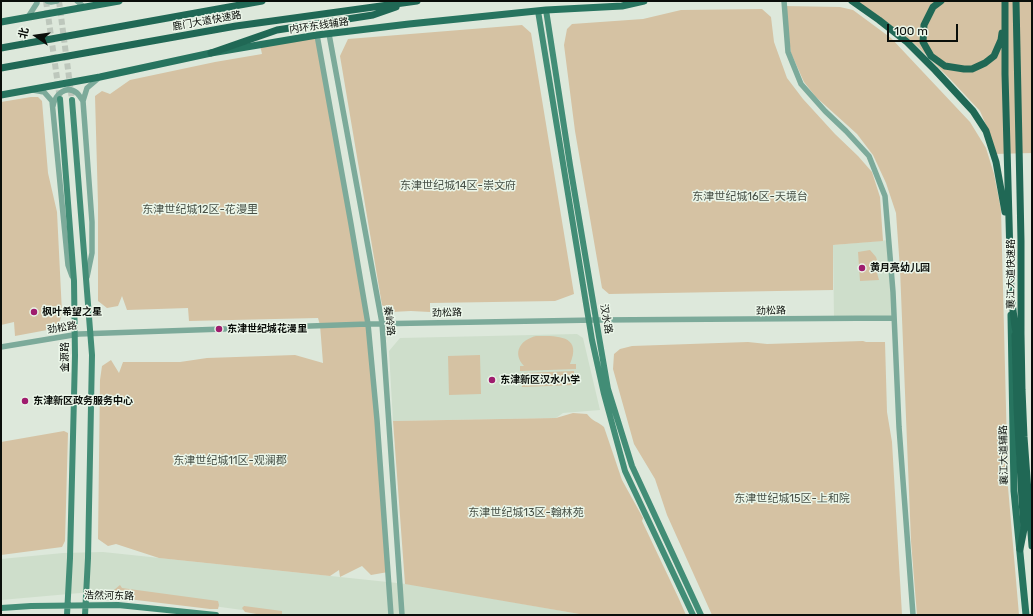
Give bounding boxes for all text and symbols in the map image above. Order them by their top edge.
street label: 鹿门大道快速路 [171,9,243,33]
north arrow [16,16,56,56]
street label: 内环东线辅路 [288,16,350,36]
scale bar [889,16,960,42]
text: 100 m [894,24,928,38]
text: 北 [16,26,31,40]
district label: 东津世纪城14区-崇文府 [400,179,516,193]
district label: 东津世纪城16区-天境台 [692,190,808,204]
district label: 东津世纪城12区-花漫里 [142,203,258,217]
street label: 襄江大道快速路 [1005,239,1017,309]
place label: 黄月亮幼儿园 [870,262,930,274]
marker: 黄月亮幼儿园 [857,263,867,273]
street label: 汉水路 [597,303,615,335]
street label: 秦岭路 [381,305,397,337]
street label: 劲松路 [756,305,786,317]
place label: 枫叶希望之星 [42,306,102,318]
marker: 枫叶希望之星 [29,307,39,317]
street label: 劲松路 [432,307,462,319]
street label: 劲松路 [46,320,78,336]
place label: 东津世纪城花漫里 [227,323,307,335]
marker: 东津世纪城花漫里 [214,324,224,334]
street label: 金源路 [59,342,71,372]
place label: 东津新区汉水小学 [500,374,580,386]
marker: 东津新区汉水小学 [487,375,497,385]
place label: 东津新区政务服务中心 [33,395,133,407]
marker: 东津新区政务服务中心 [20,396,30,406]
street label: 襄江大道辅路 [997,425,1011,485]
district label: 东津世纪城11区-观澜郡 [173,454,287,468]
district label: 东津世纪城15区-上和院 [734,492,850,506]
district label: 东津世纪城13区-翰林苑 [468,506,584,520]
street label: 浩然河东路 [84,590,134,602]

